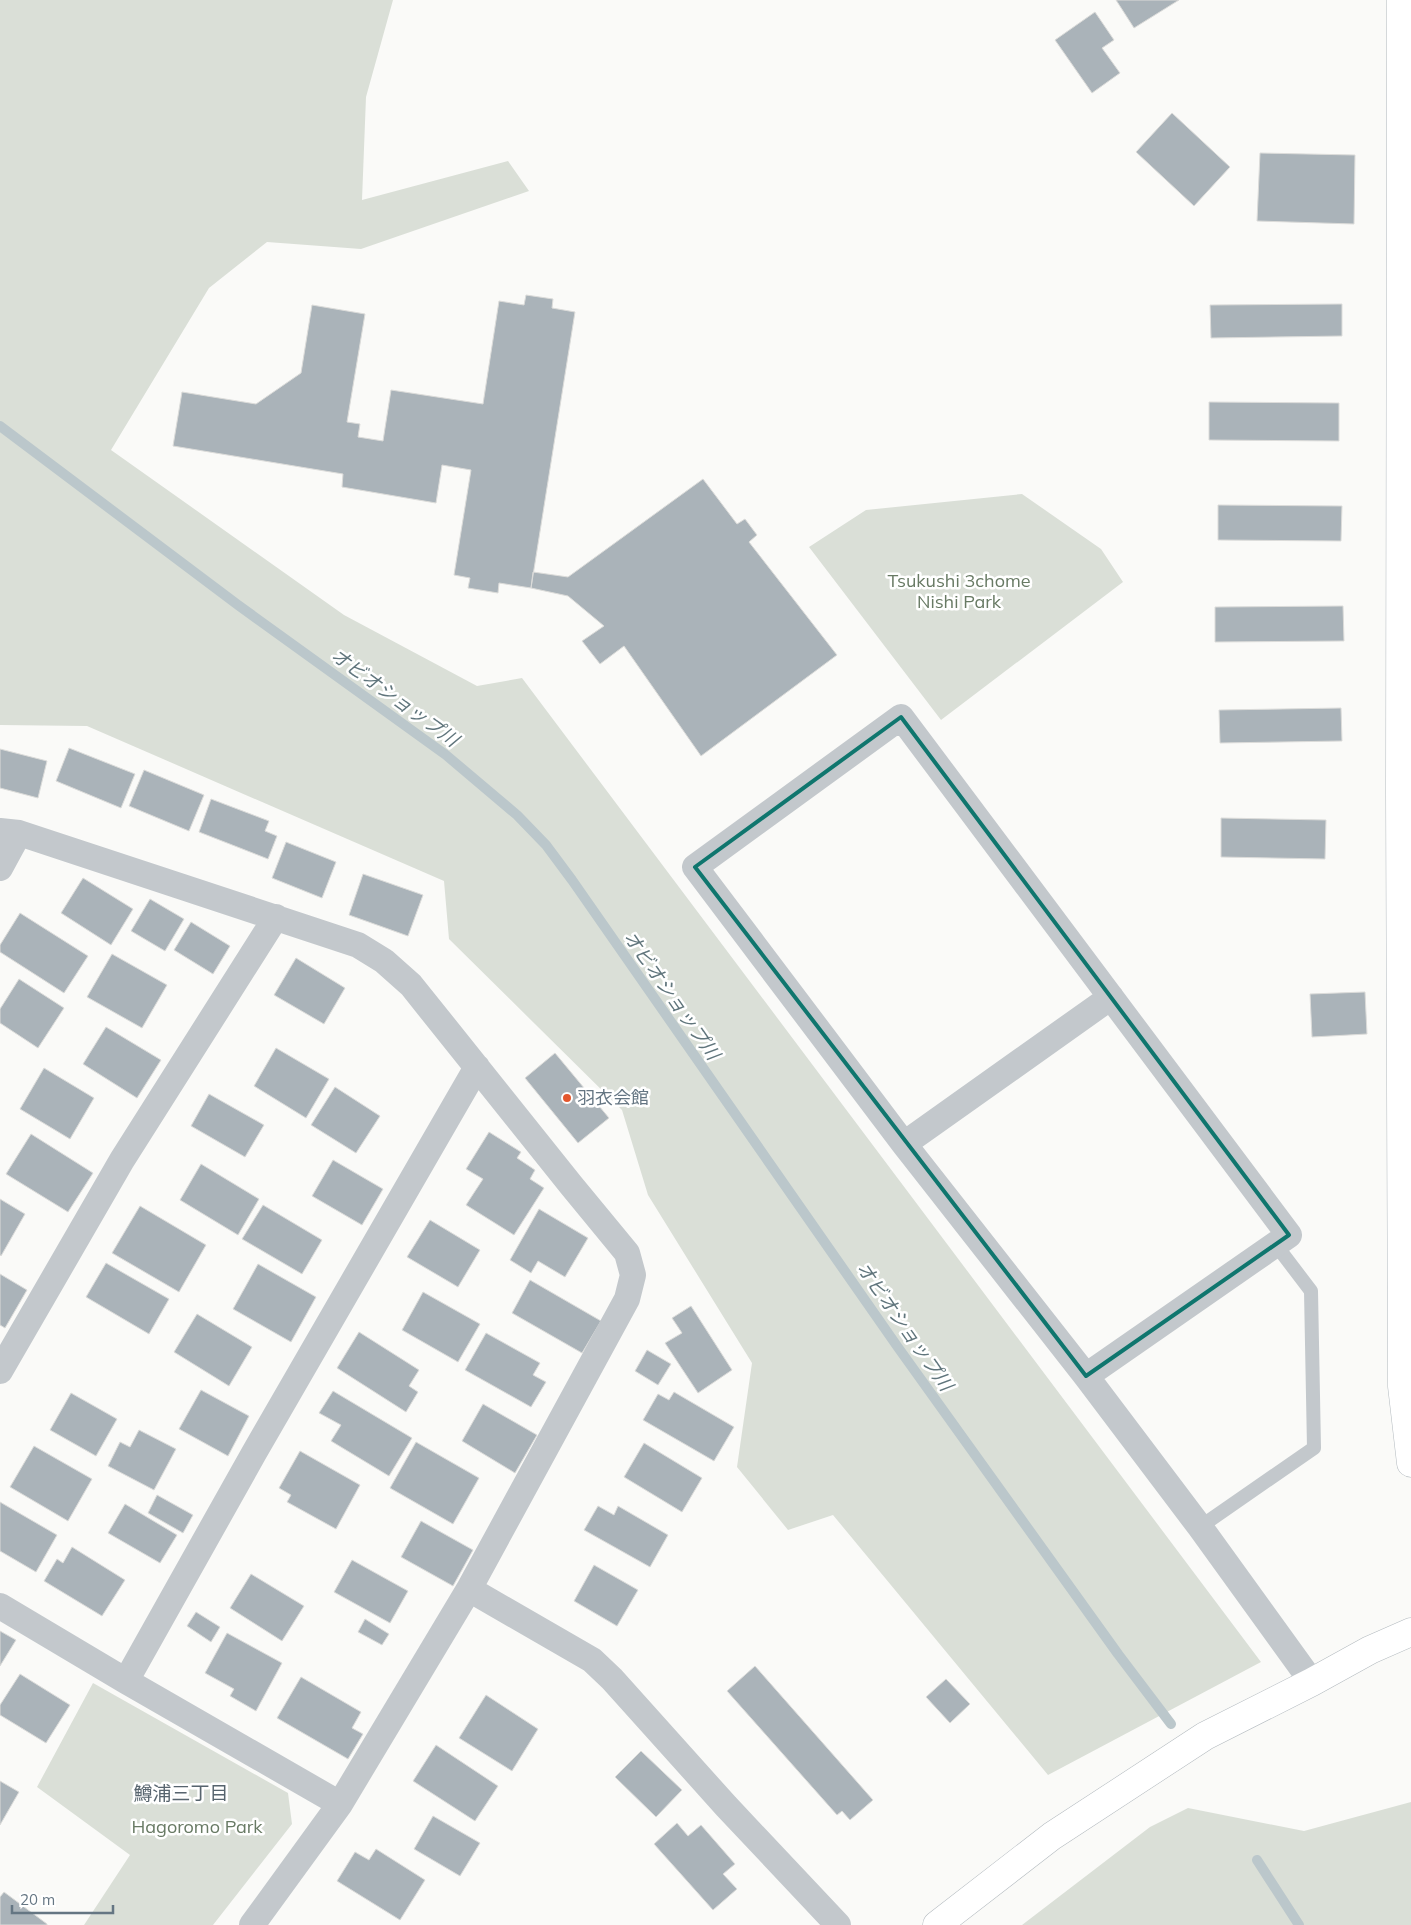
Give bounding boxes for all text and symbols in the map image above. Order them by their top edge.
park label: Tsukushi 3chome Nishi Park [887,569,1031,613]
water label: オビオショップ川 [326,643,465,753]
water label: オビオショップ川 [619,926,727,1066]
place label: 羽衣会館 [577,1086,649,1109]
marker: 羽衣会館 [561,1092,573,1104]
water label: オビオショップ川 [852,1257,960,1397]
district label: 鱒浦三丁目 [133,1781,229,1805]
park label: Hagoromo Park [131,1815,263,1838]
scale bar [12,1882,114,1914]
text: 20 m [20,1890,55,1909]

